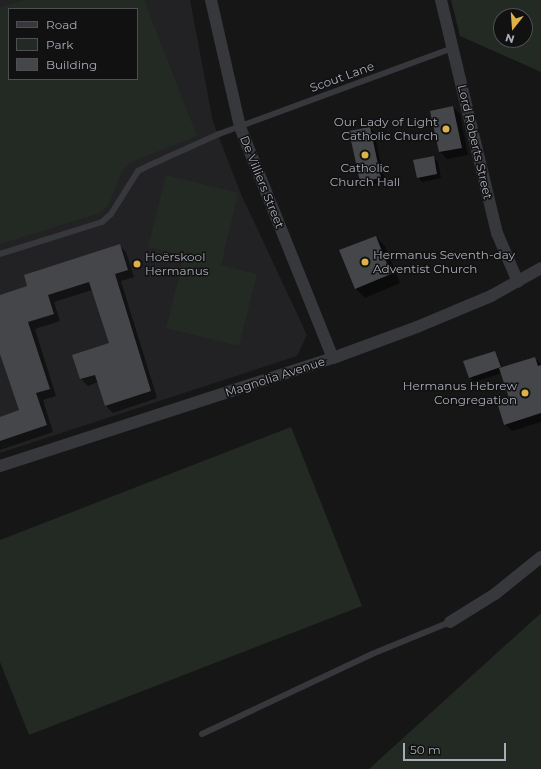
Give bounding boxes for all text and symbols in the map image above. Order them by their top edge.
legend [8,8,138,80]
north arrow [493,8,533,48]
text: Road [46,17,77,32]
text: N [503,31,516,47]
text: Park [46,37,73,52]
text: Building [46,57,97,72]
street label: Scout Lane [308,59,376,95]
street label: Lord Roberts Street [455,83,495,201]
place label: Our Lady of Light Catholic Church [334,115,438,143]
marker: Our Lady of Light Catholic Church [441,124,451,134]
street label: De Villiers Street [237,134,287,230]
marker: Catholic Church Hall [360,150,370,160]
place label: Catholic Church Hall [330,161,400,189]
place label: Hermanus Seventh-day Adventist Church [373,248,515,276]
place label: Hoërskool Hermanus [145,250,209,278]
marker: Hermanus Seventh-day Adventist Church [360,257,370,267]
marker: Hoërskool Hermanus [132,259,142,269]
street label: Magnolia Avenue [223,354,327,400]
place label: Hermanus Hebrew Congregation [403,379,517,407]
marker: Hermanus Hebrew Congregation [520,388,530,398]
scale bar [405,735,508,761]
text: 50 m [410,742,441,757]

